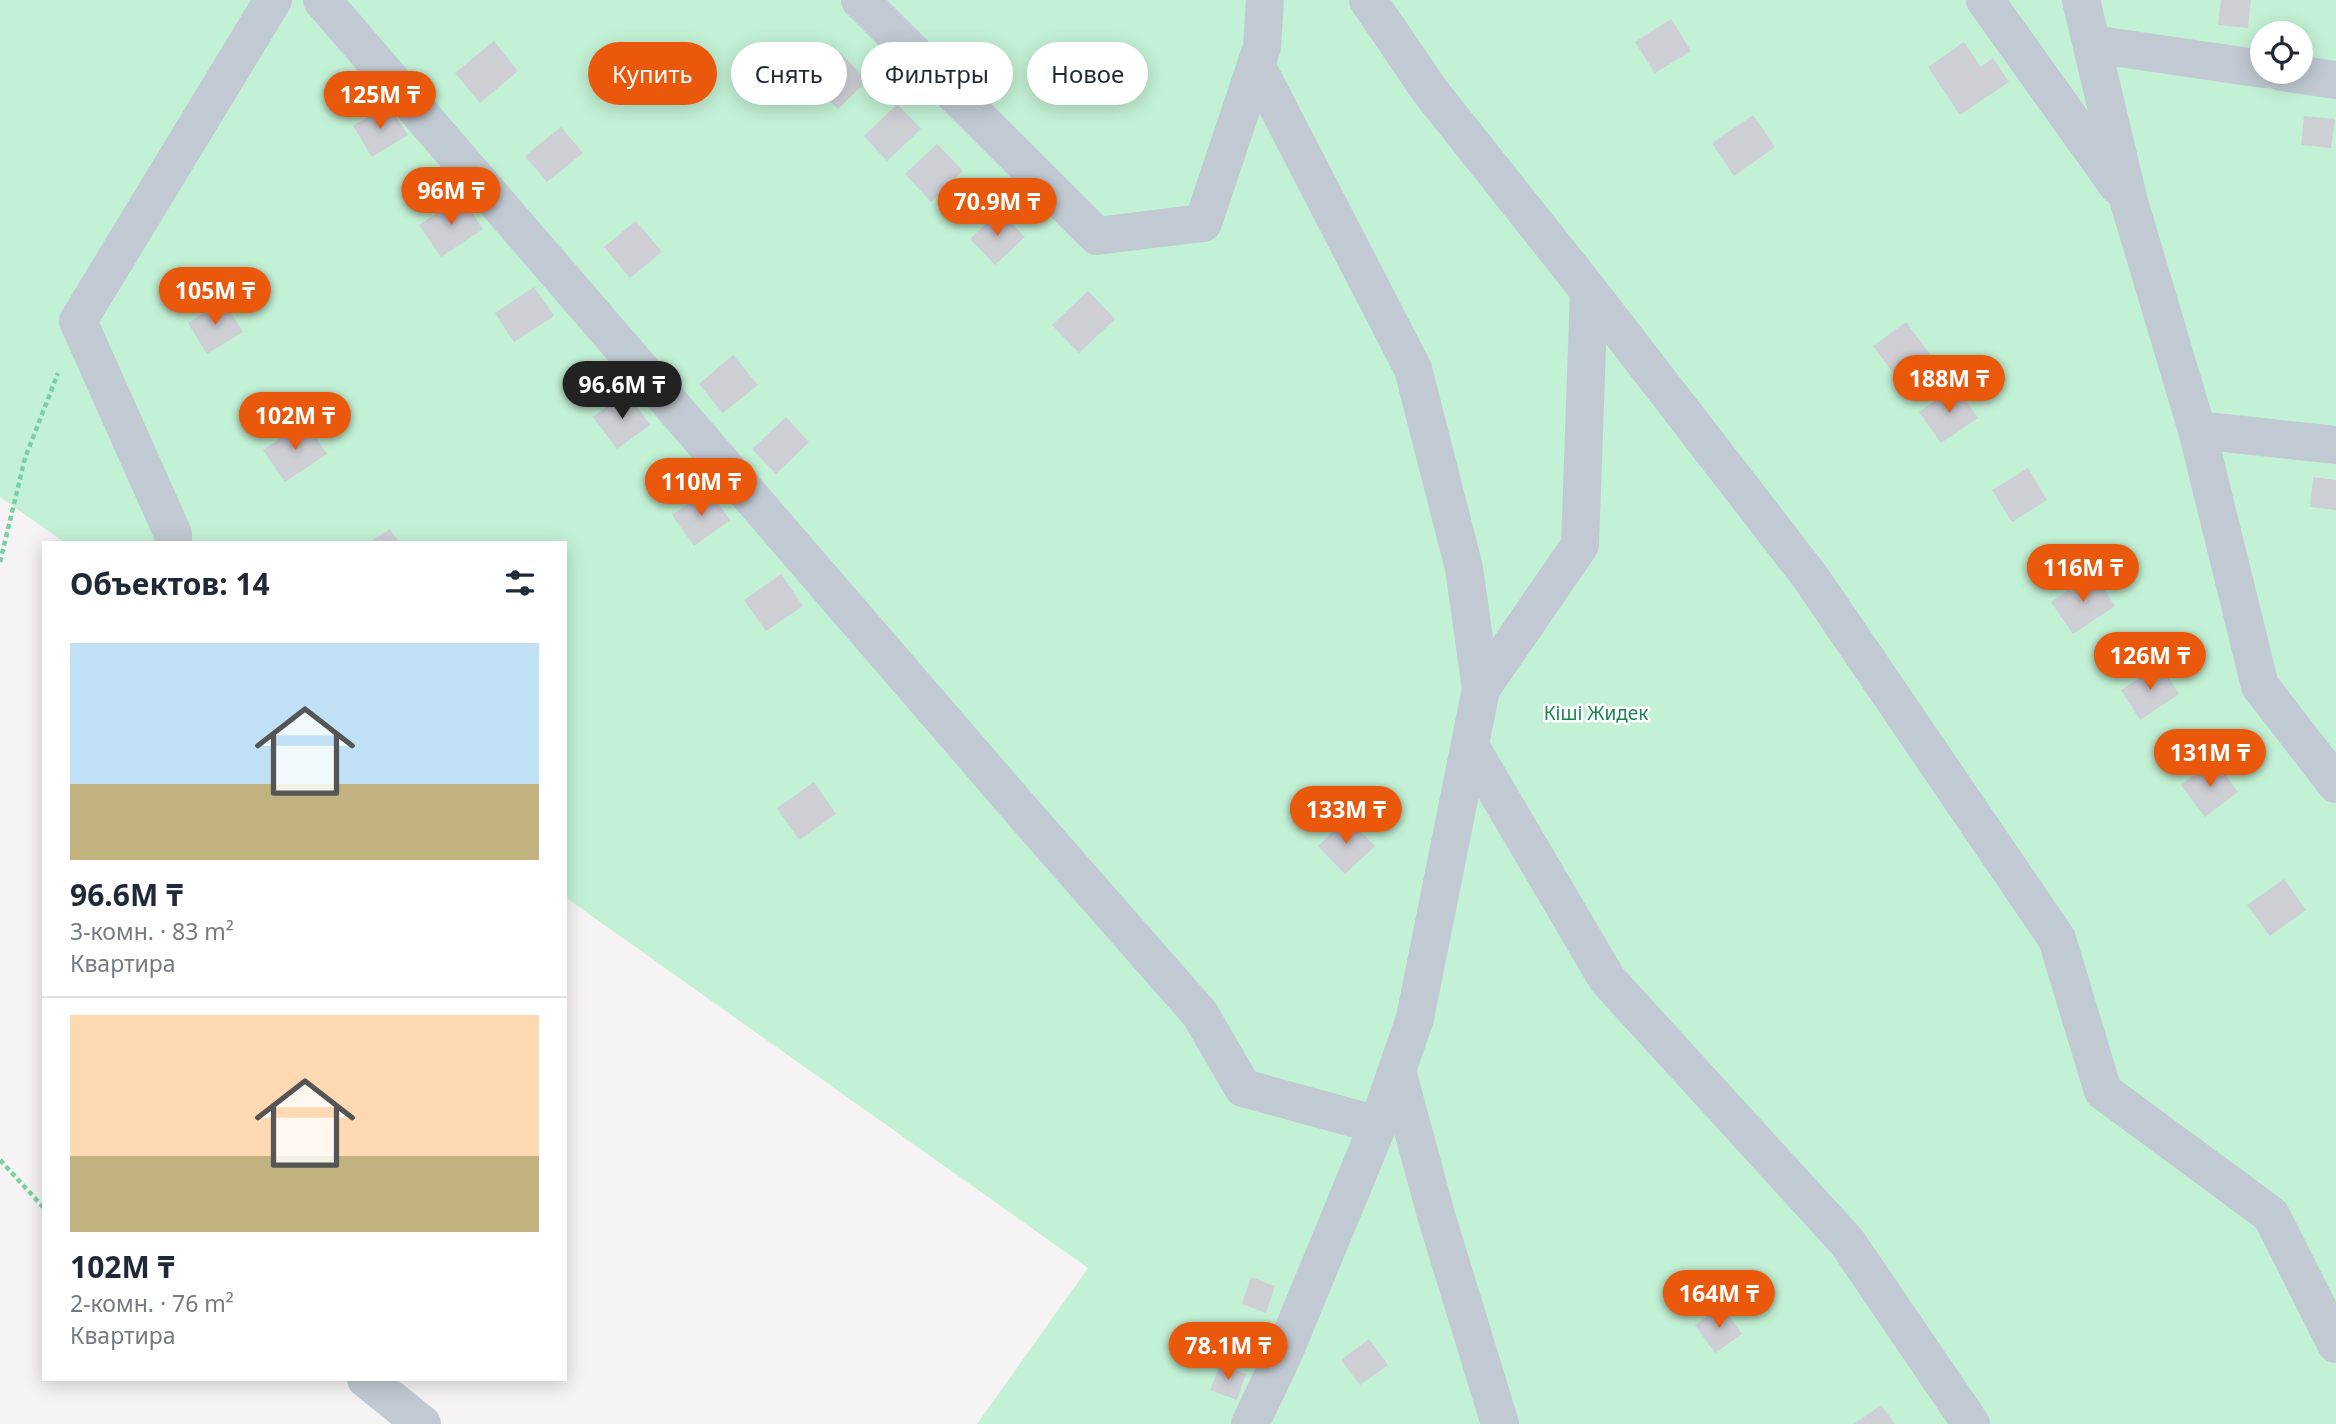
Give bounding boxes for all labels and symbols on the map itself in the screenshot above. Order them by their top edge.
pin: 125M ₸ [323,72,437,131]
pin: 96M ₸ [402,168,500,227]
pin: 70.9M ₸ [932,178,1062,238]
pin: 105M ₸ [158,268,272,327]
pin: 188M ₸ [1892,356,2006,415]
pin: 96.6M ₸ [557,362,687,421]
pin: 102M ₸ [238,392,352,452]
pin: 110M ₸ [644,458,758,518]
pin: 116M ₸ [2026,544,2140,604]
pin: 126M ₸ [2093,632,2207,692]
park label: Кіші Жидек [1544,700,1648,726]
pin: 131M ₸ [2153,730,2267,789]
pin: 133M ₸ [1289,786,1403,846]
pin: 164M ₸ [1662,1270,1776,1330]
pin: 78.1M ₸ [1163,1322,1293,1382]

